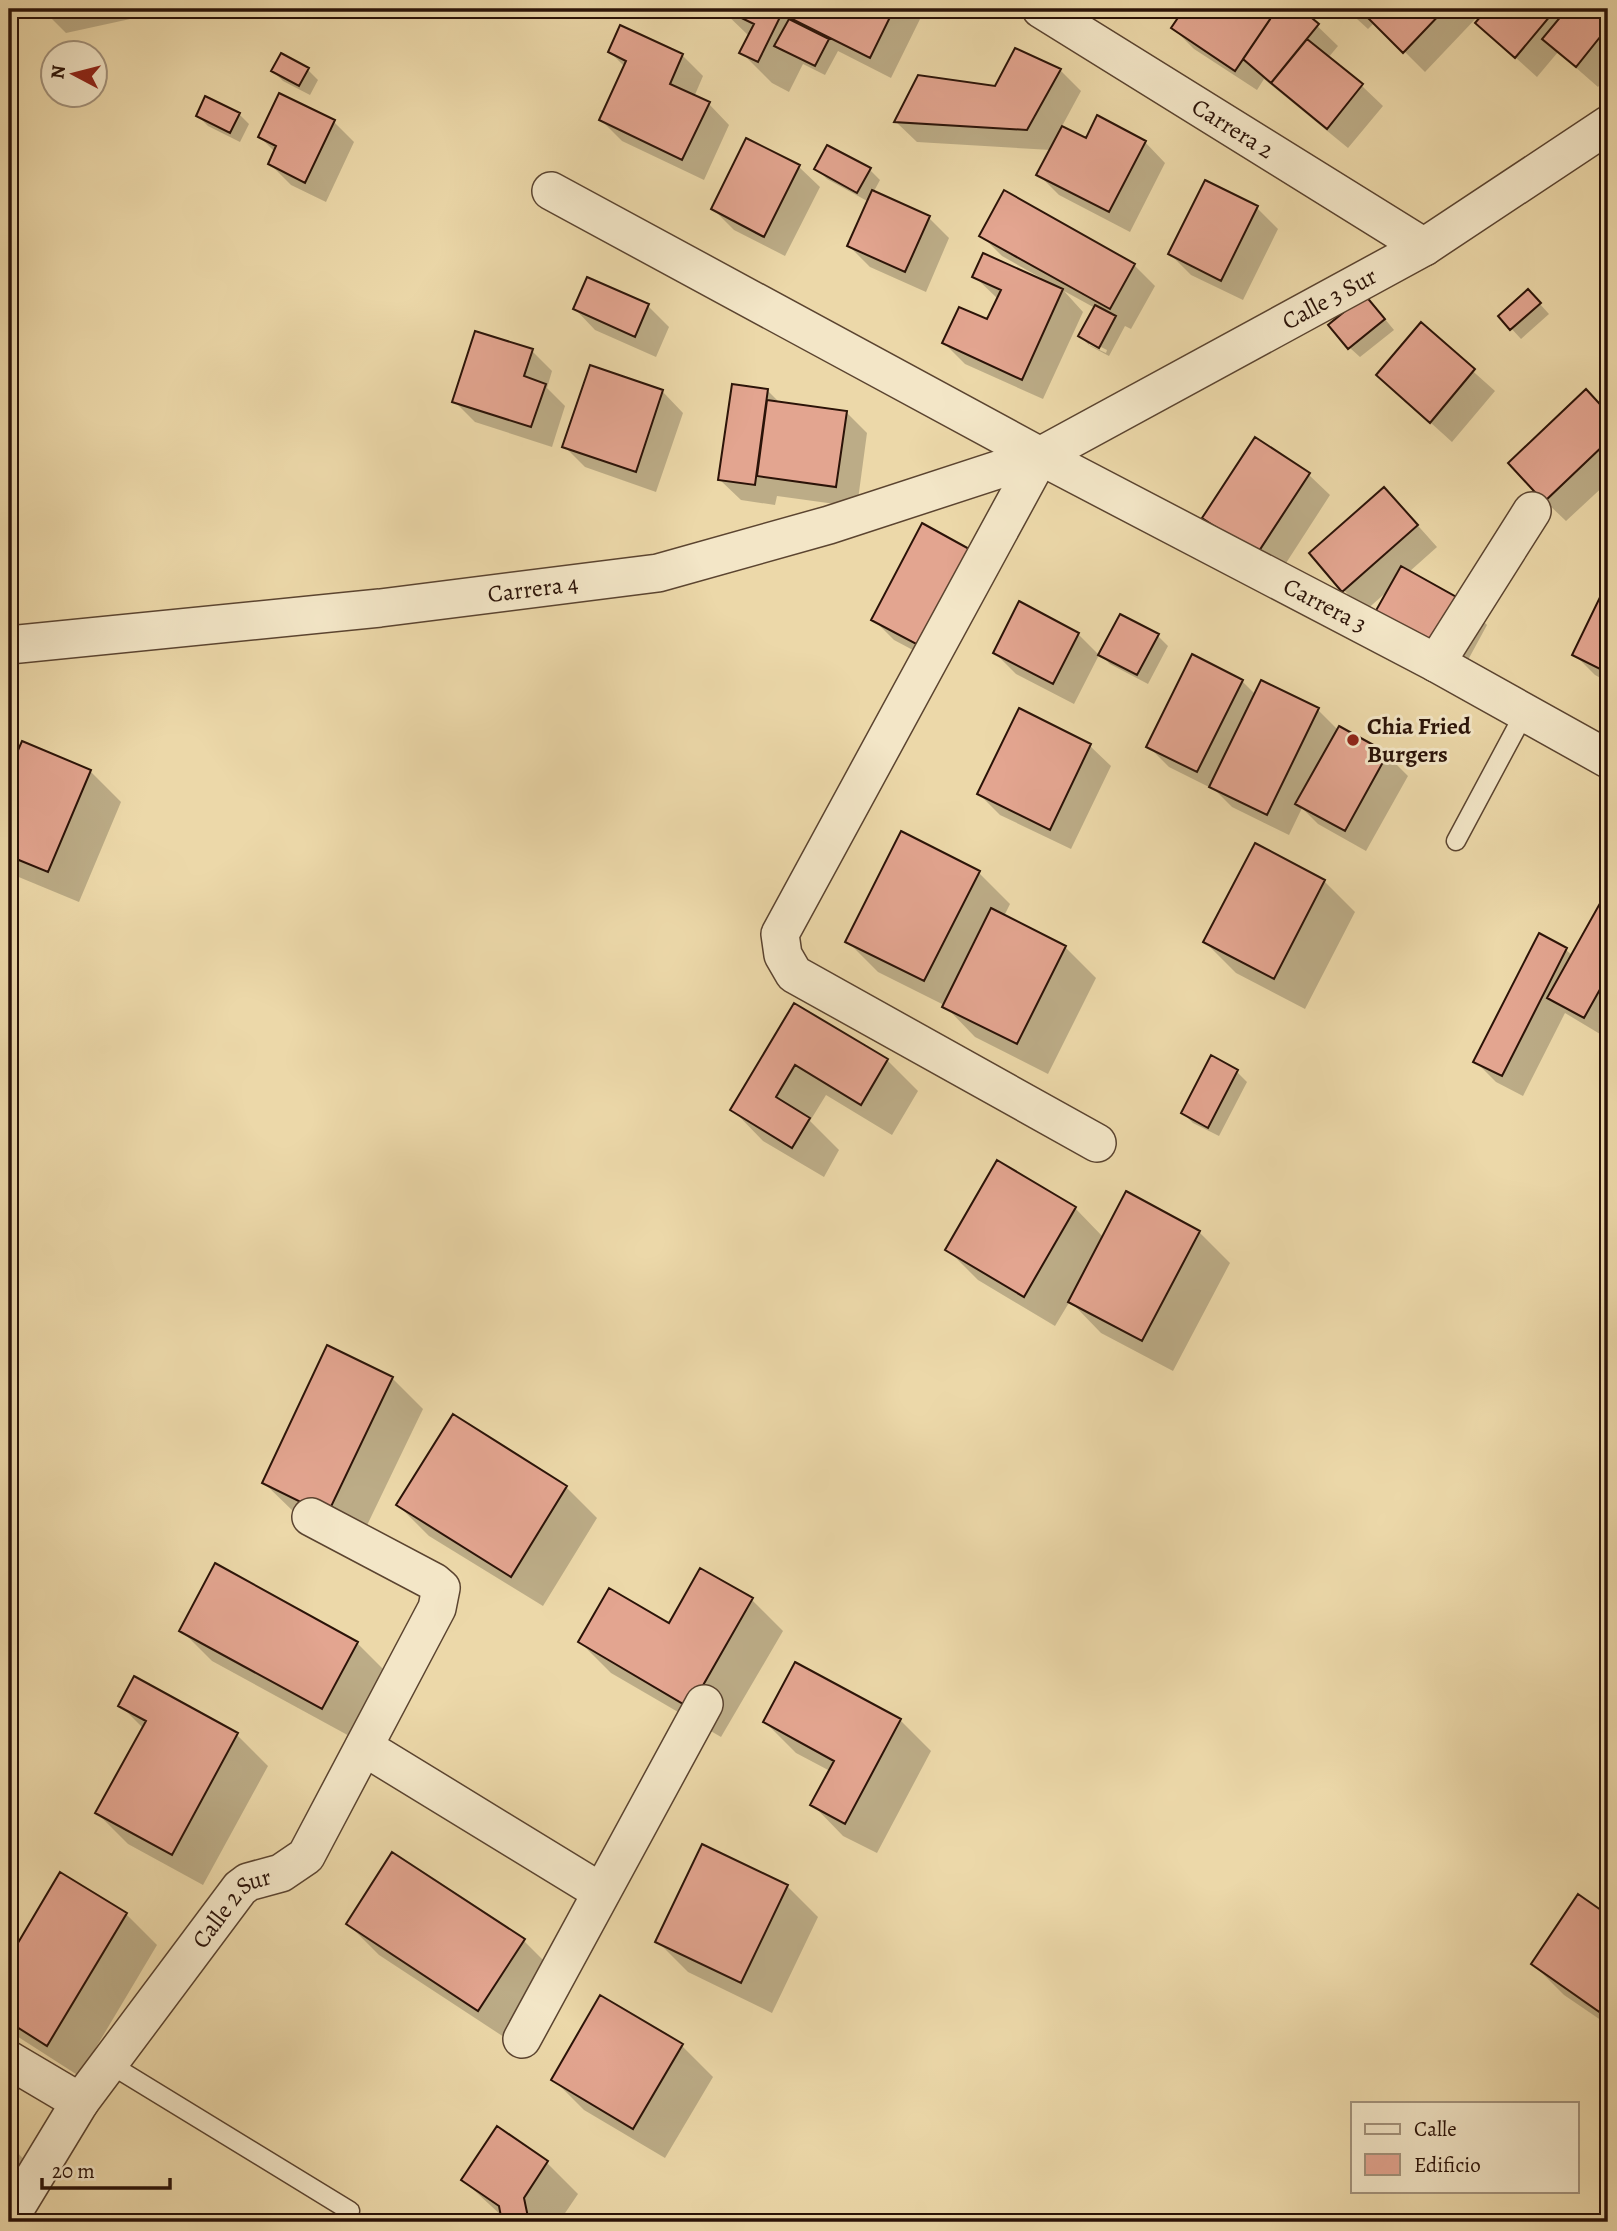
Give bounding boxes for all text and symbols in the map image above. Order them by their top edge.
north arrow [38,38,108,108]
text: N [44,63,72,81]
street label: Carrera 2 [1186,91,1280,166]
street label: Calle 3 Sur [1276,260,1382,337]
street label: Carrera 4 [486,567,580,610]
street label: Carrera 3 [1278,570,1373,640]
place label: Chia Fried Burgers [1367,710,1471,770]
marker: Chia Fried Burgers [1345,732,1361,748]
street label: Calle 2 Sur [184,1860,275,1955]
legend [1351,2102,1578,2192]
text: Calle [1414,2115,1457,2143]
scale bar [42,2147,170,2191]
text: Edificio [1414,2151,1481,2179]
text: 20 m [52,2157,95,2185]

